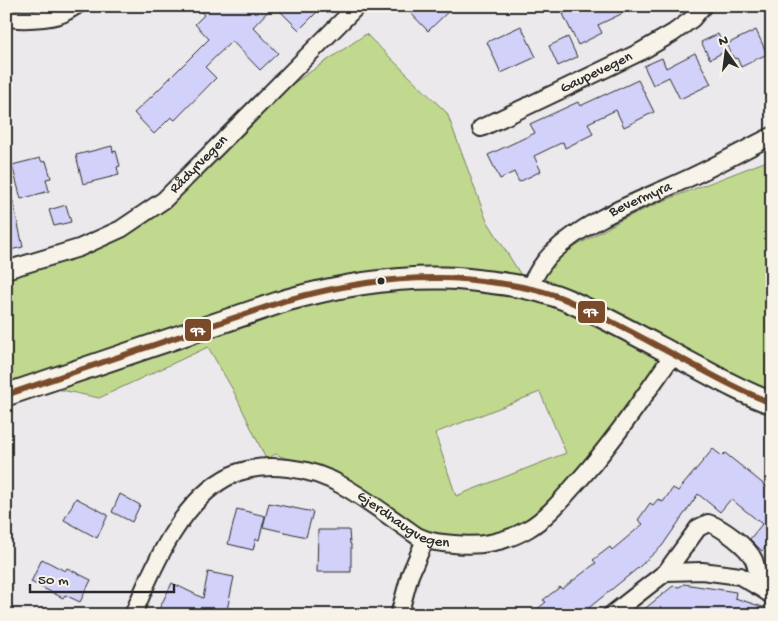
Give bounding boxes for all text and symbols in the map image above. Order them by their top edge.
north arrow [700,28,750,78]
text: N [717,32,730,51]
street label: Gaupevegen [558,48,636,98]
street label: Rådyrvegen [166,132,232,198]
street label: Bevermyra [605,178,675,222]
unlabelled marker [376,276,386,286]
line badge: 97 [577,300,606,324]
text: 97 [583,305,599,322]
line badge: 97 [184,318,212,342]
text: 97 [190,324,206,341]
street label: Gjerdhaugvegen [353,487,450,553]
scale bar [30,561,174,593]
text: 50 m [38,572,69,590]

